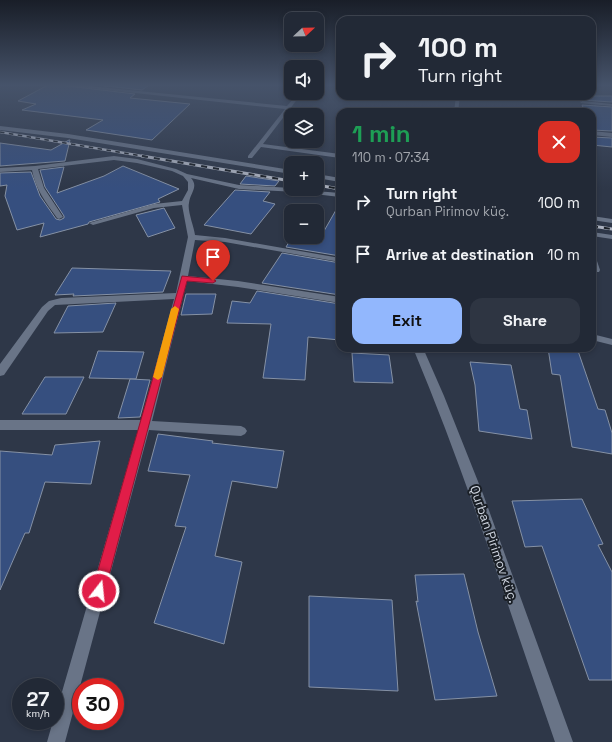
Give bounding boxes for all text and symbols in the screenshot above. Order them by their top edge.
north arrow [284,12,324,52]
map controls [284,12,324,244]
text: 100 m [418,29,498,65]
icon: right [352,32,404,84]
button: sound [284,60,324,100]
text: Turn right [418,64,502,87]
button: layers [284,108,324,148]
text: 1 min [352,118,411,149]
button: close [538,121,580,163]
text: 110 m · 07:34 [352,149,430,166]
button: + [284,156,324,196]
text: Turn right [386,184,457,203]
icon: right [352,191,374,213]
text: 100 m [538,193,580,212]
text: Qurban Pirimov küç. [386,203,509,220]
button: − [284,204,324,244]
pin [196,240,230,281]
icon: arrive [352,243,374,265]
text: Arrive at destination [386,245,534,264]
text: 10 m [547,245,580,264]
icon: arrive [202,246,224,268]
button: Exit [352,298,462,344]
button: Share [470,298,580,344]
street label: Qurban Pirimov küç. [466,483,522,605]
position arrow [78,570,120,612]
speed limit sign: 30 [72,678,124,730]
text: 27 [27,686,49,712]
text: km/h [26,707,50,720]

